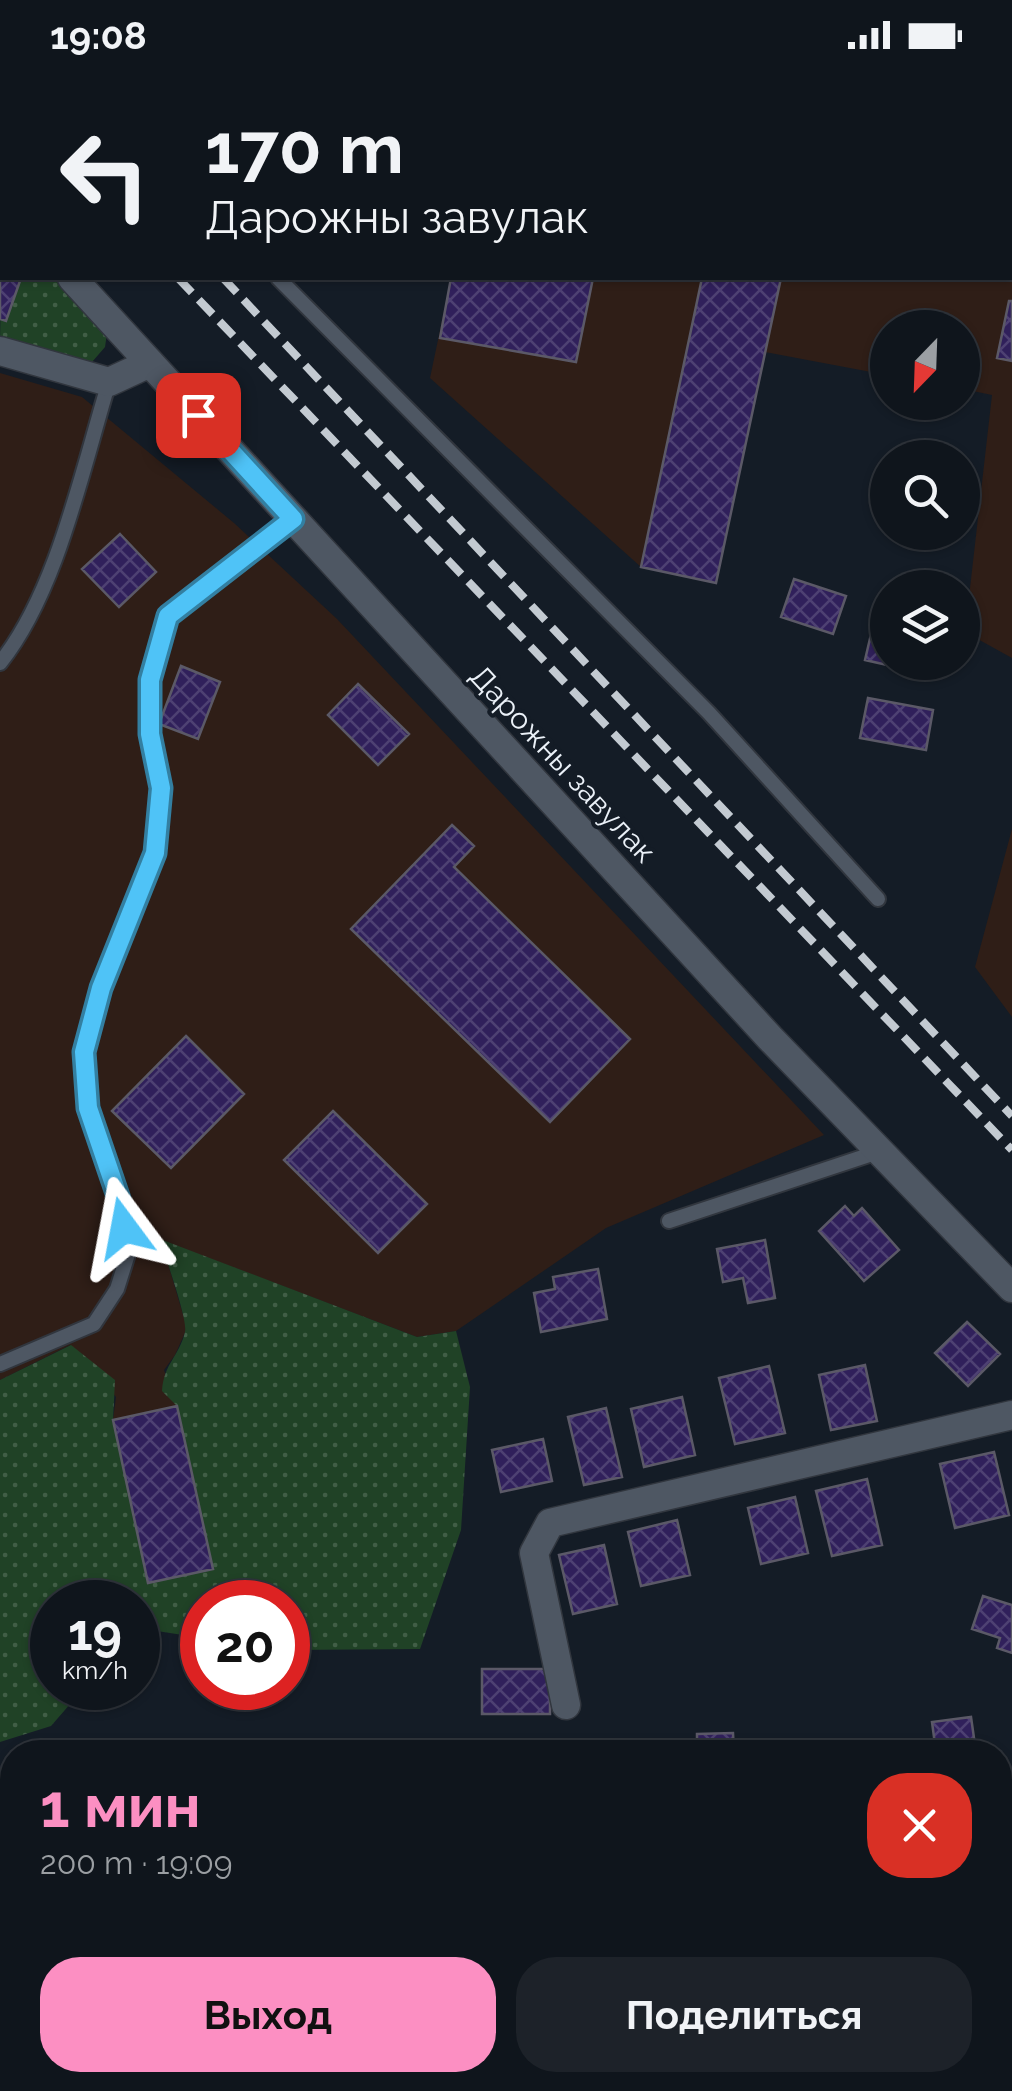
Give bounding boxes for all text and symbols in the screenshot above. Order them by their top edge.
text: 19:08 [50,13,147,58]
text: 170 m [205,107,404,189]
icon: left [40,110,170,240]
text: Дарожны завулак [205,191,589,244]
north arrow [870,310,980,420]
map controls [870,310,980,680]
pin [156,373,241,458]
icon: arrive [171,388,226,443]
button: search [870,440,980,550]
button: layers [870,570,980,680]
street label: Дарожны завулак [463,659,663,869]
position arrow [72,1176,176,1280]
speed limit sign: 20 [180,1580,310,1710]
text: 19 [68,1603,122,1662]
text: km/h [62,1655,128,1685]
text: 1 мин [40,1771,201,1841]
button: close [867,1773,972,1878]
text: 200 m · 19:09 [40,1844,233,1881]
button: Выход [40,1957,496,2072]
button: Поделиться [516,1957,972,2072]

